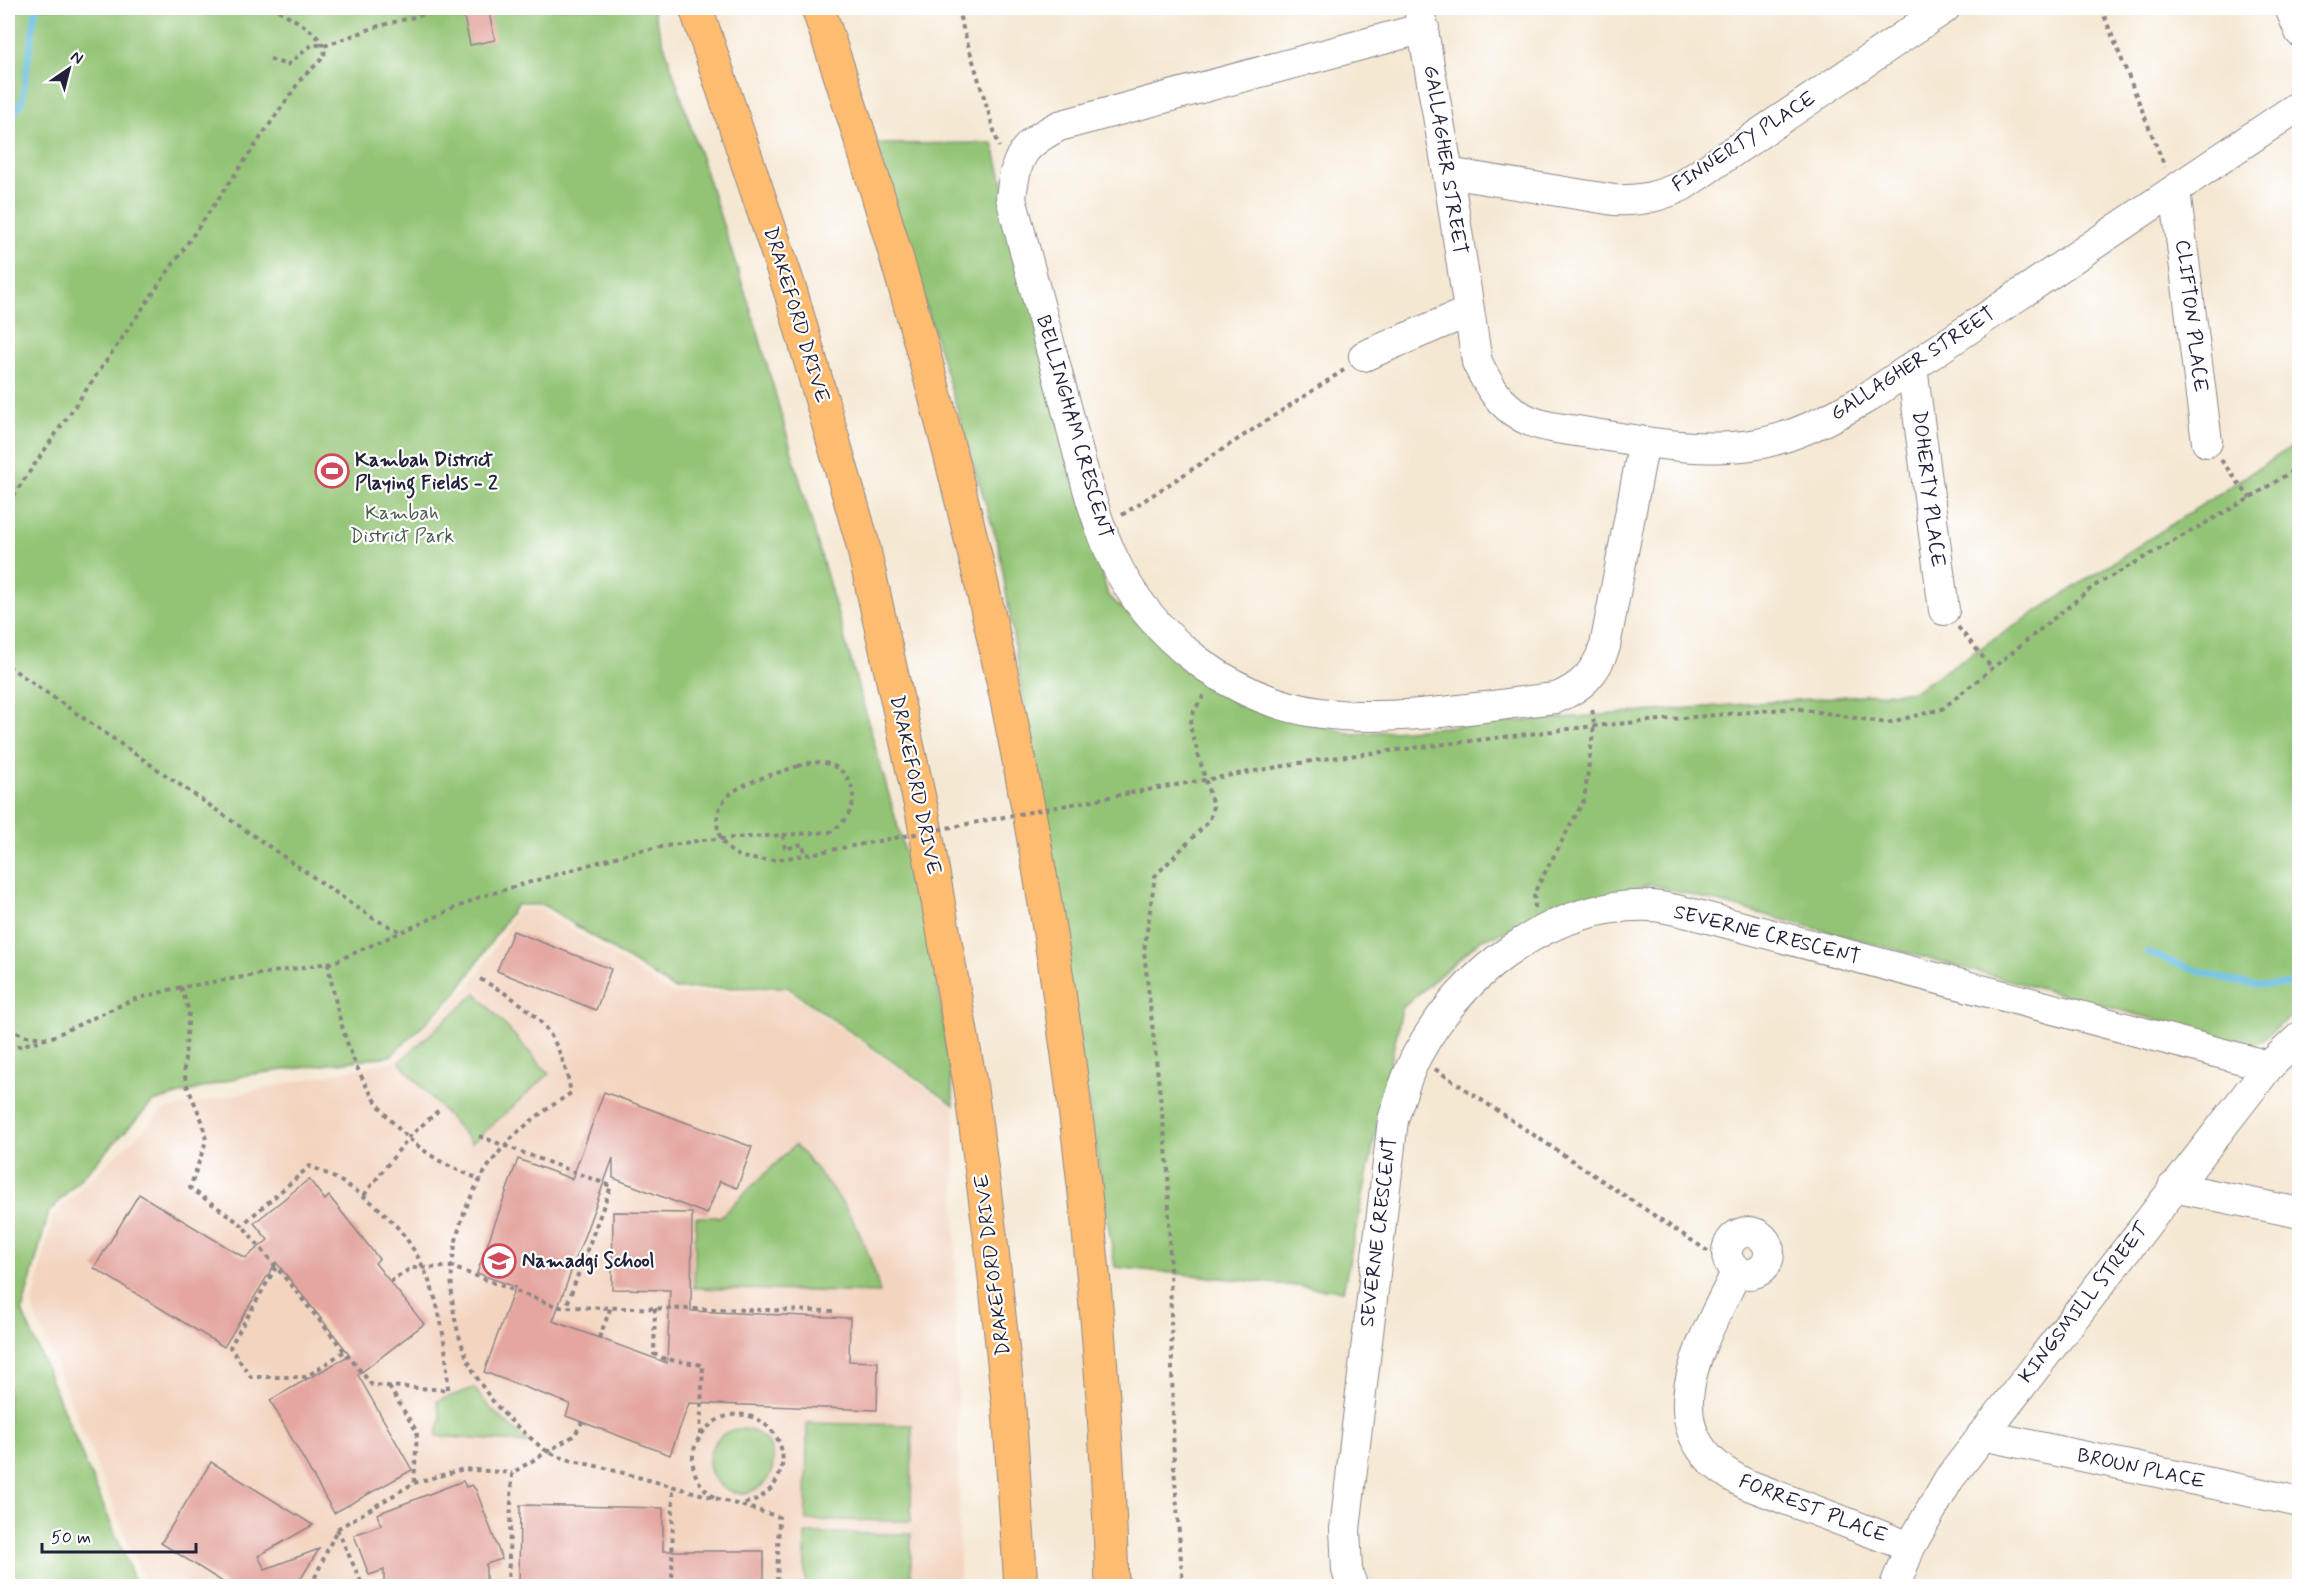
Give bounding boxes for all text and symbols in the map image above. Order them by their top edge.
north arrow [39,39,99,99]
text: N [66,46,87,70]
street label: GALLAGHER STREET [1417,63,1473,257]
street label: FINNERTY PLACE [1667,85,1821,199]
street label: DRAKEFORD DRIVE [756,224,836,406]
street label: CLIFTON PLACE [2168,238,2214,394]
street label: GALLAGHER STREET [1825,301,2001,427]
street label: BELLINGHAM CRESCENT [1029,312,1119,542]
street label: DOHERTY PLACE [1905,409,1951,569]
place label: Kambah District Playing Fields - 2 [355,447,498,499]
sports icon: Kambah District Playing Fields - 2 [314,453,350,489]
park label: Kambah District Park [350,500,454,550]
street label: DRAKEFORD DRIVE [883,693,947,877]
street label: SEVERNE CRESCENT [1671,899,1863,971]
street label: SEVERNE CRESCENT [1354,1135,1404,1329]
street label: DRAKEFORD DRIVE [968,1173,1018,1357]
street label: KINGSMILL STREET [2013,1216,2156,1389]
school or university icon: Namadgi School [481,1243,517,1279]
place label: Namadgi School [522,1248,655,1275]
street label: BROUN PLACE [2075,1442,2207,1496]
street label: FORREST PLACE [1735,1468,1891,1550]
scale bar [42,1516,196,1554]
text: 50 m [51,1526,91,1550]

